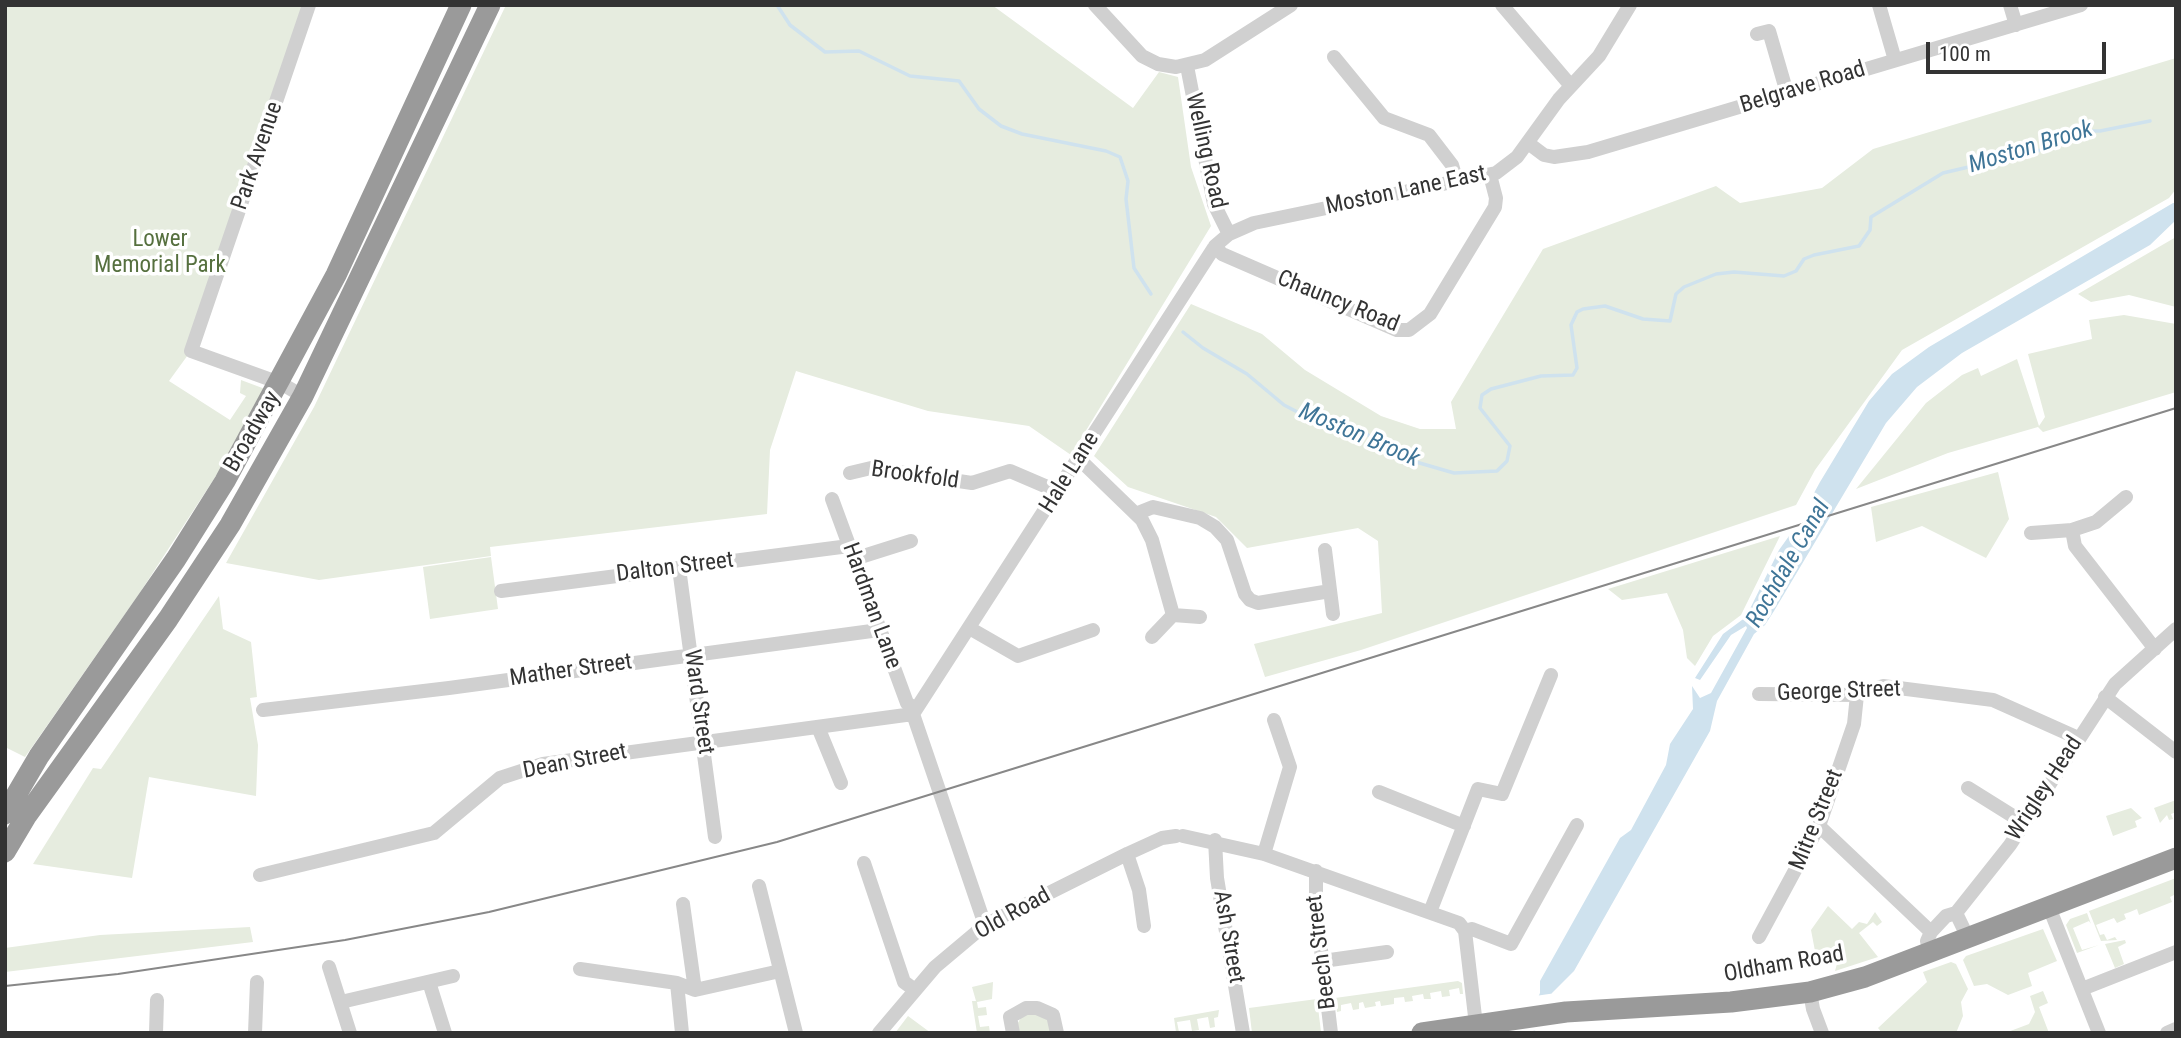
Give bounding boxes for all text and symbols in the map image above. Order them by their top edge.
scale bar [1929,28,2109,72]
text: 100 m [1939,42,1991,66]
street label: Belgrave Road [1737,56,1869,120]
street label: Welling Road [1178,91,1232,211]
street label: Park Avenue [227,98,289,214]
water label: Moston Brook [1965,115,2097,181]
street label: Moston Lane East [1323,161,1489,221]
park label: Lower Memorial Park [94,226,226,280]
street label: Chauncy Road [1273,265,1403,339]
street label: Broadway [219,387,287,477]
water label: Moston Brook [1294,398,1424,474]
street label: Hale Lane [1034,427,1106,519]
street label: Brookfold [869,456,961,496]
water label: Rochdale Canal [1741,495,1837,633]
street label: Hardman Lane [835,539,907,673]
street label: Dalton Street [615,547,735,589]
street label: Ward Street [677,648,719,756]
street label: Mather Street [508,649,634,693]
street label: George Street [1777,676,1901,708]
street label: Wrigley Head [2001,732,2089,846]
street label: Dean Street [521,738,629,786]
street label: Mitre Street [1784,766,1850,874]
street label: Old Road [970,882,1056,946]
street label: Ash Street [1206,888,1250,986]
street label: Beech Street [1301,893,1343,1011]
street label: Oldham Road [1722,941,1846,989]

